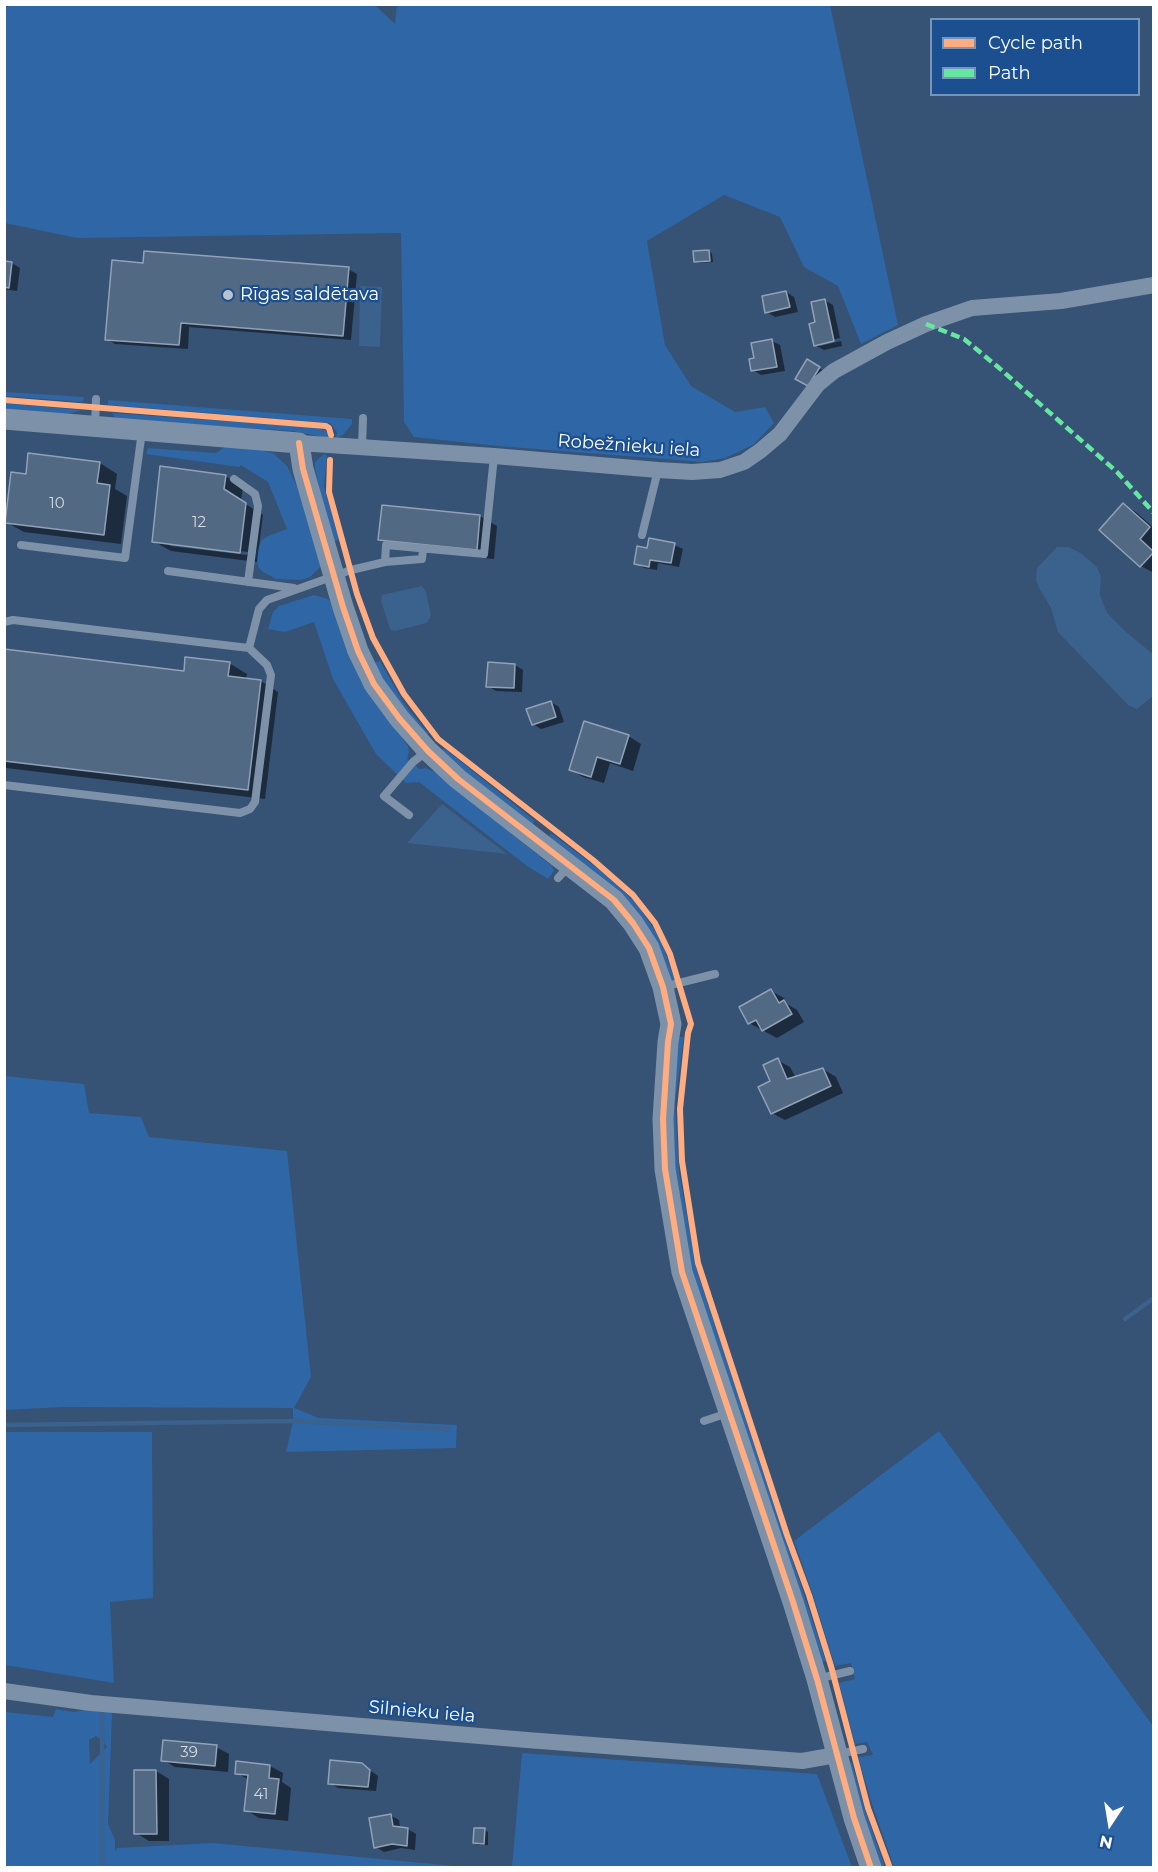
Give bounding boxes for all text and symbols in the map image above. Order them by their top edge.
legend [930,18,1140,96]
text: Cycle path [988,32,1083,54]
text: Path [988,62,1031,84]
place label: Rīgas saldētava [240,284,379,306]
marker: Rīgas saldētava [221,288,235,302]
street label: Robežnieku iela [557,430,701,462]
house number: 10 [49,495,65,513]
house number: 12 [192,514,206,532]
street label: Silnieku iela [368,1697,476,1727]
house number: 39 [180,1744,198,1762]
house number: 41 [254,1786,268,1804]
north arrow [1080,1794,1140,1854]
text: N [1098,1831,1114,1853]

